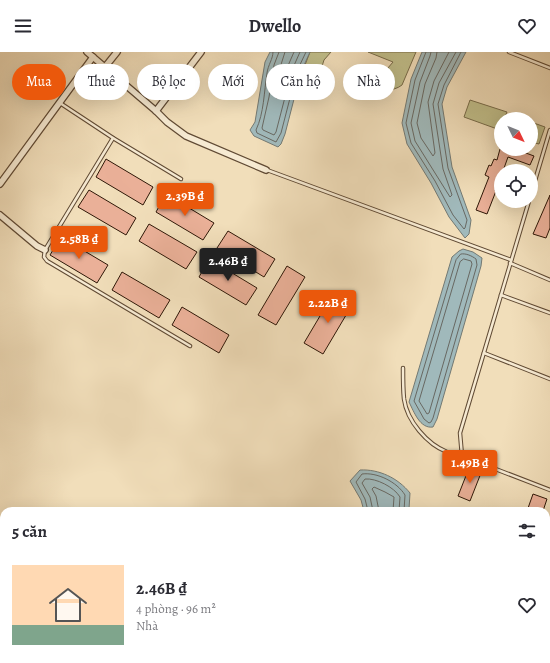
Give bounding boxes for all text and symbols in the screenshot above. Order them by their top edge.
text: Dwello [249,14,301,38]
icon: menu [12,15,34,37]
icon: heart [516,15,538,37]
chip: Mua [12,64,66,100]
chip: Thuê [74,64,129,100]
chip: Bộ lọc [137,64,200,100]
chip: Mới [208,64,258,100]
chip: Căn hộ [266,64,335,100]
chip: Nhà [343,64,395,100]
north arrow [494,112,538,156]
map controls [494,112,538,208]
button: locate [494,164,538,208]
pin: 2.39B ₫ [148,183,222,217]
text: 2.39B ₫ [166,187,204,204]
pin: 2.58B ₫ [42,226,116,260]
text: 2.58B ₫ [60,230,98,247]
pin: 2.46B ₫ [191,248,265,282]
text: 2.46B ₫ [208,252,248,269]
pin: 2.22B ₫ [291,290,365,324]
text: 2.22B ₫ [308,294,348,311]
pin: 1.49B ₫ [433,450,507,484]
text: 1.49B ₫ [451,454,489,471]
text: 5 căn [12,520,47,543]
icon: filters [516,520,538,542]
text: 2.46B ₫ [136,577,187,600]
icon: home [44,581,92,629]
icon: heart [516,594,538,616]
text: 4 phòng · 96 m² [136,600,216,617]
text: Nhà [136,617,158,634]

